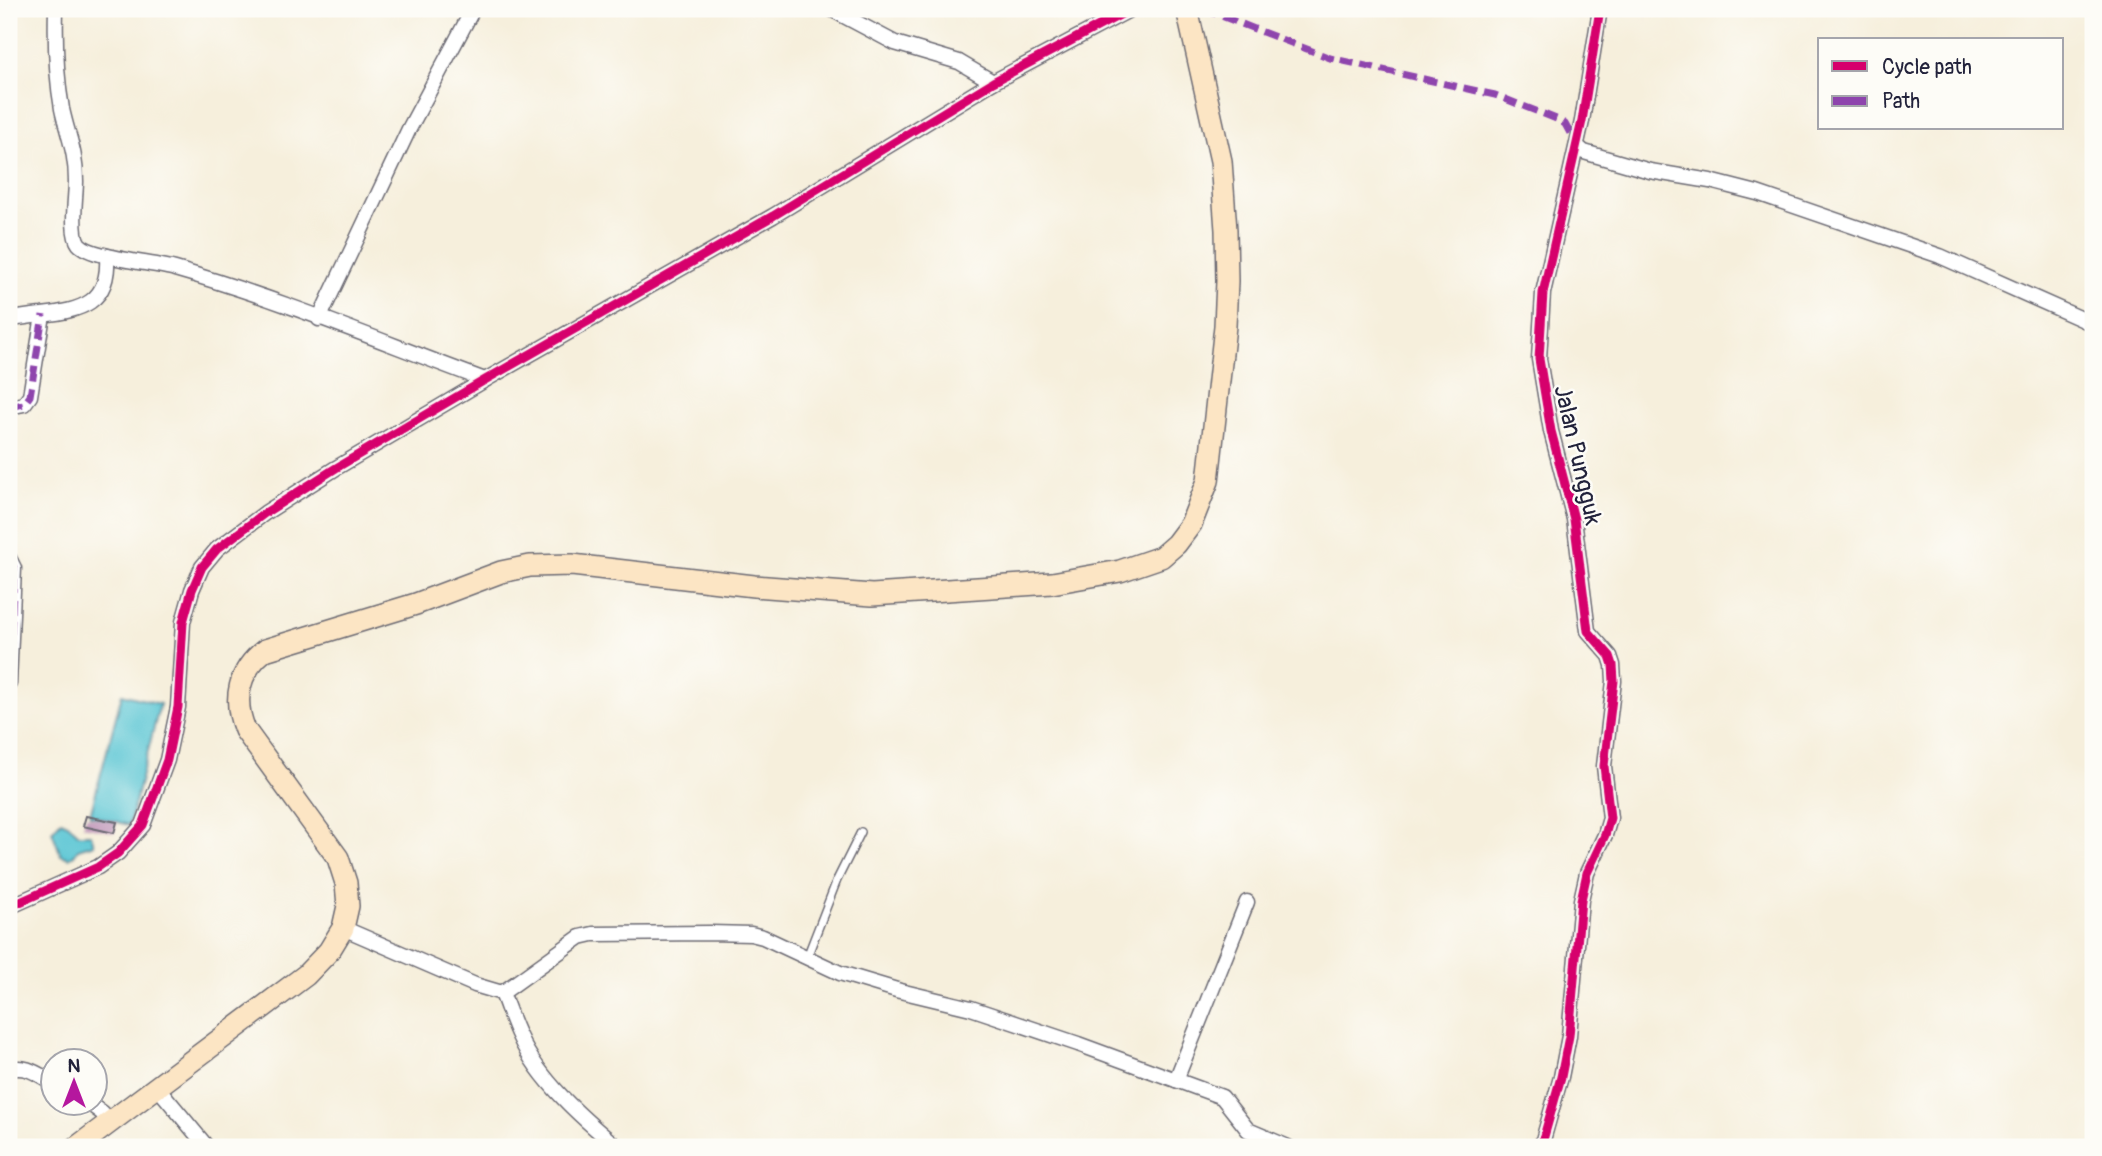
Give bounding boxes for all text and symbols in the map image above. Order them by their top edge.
legend [1818,38,2064,130]
text: Cycle path [1882,54,1972,81]
text: Path [1882,88,1920,115]
street label: Jalan Pungguk [1547,382,1608,528]
north arrow [38,1048,108,1118]
text: N [68,1054,81,1078]

